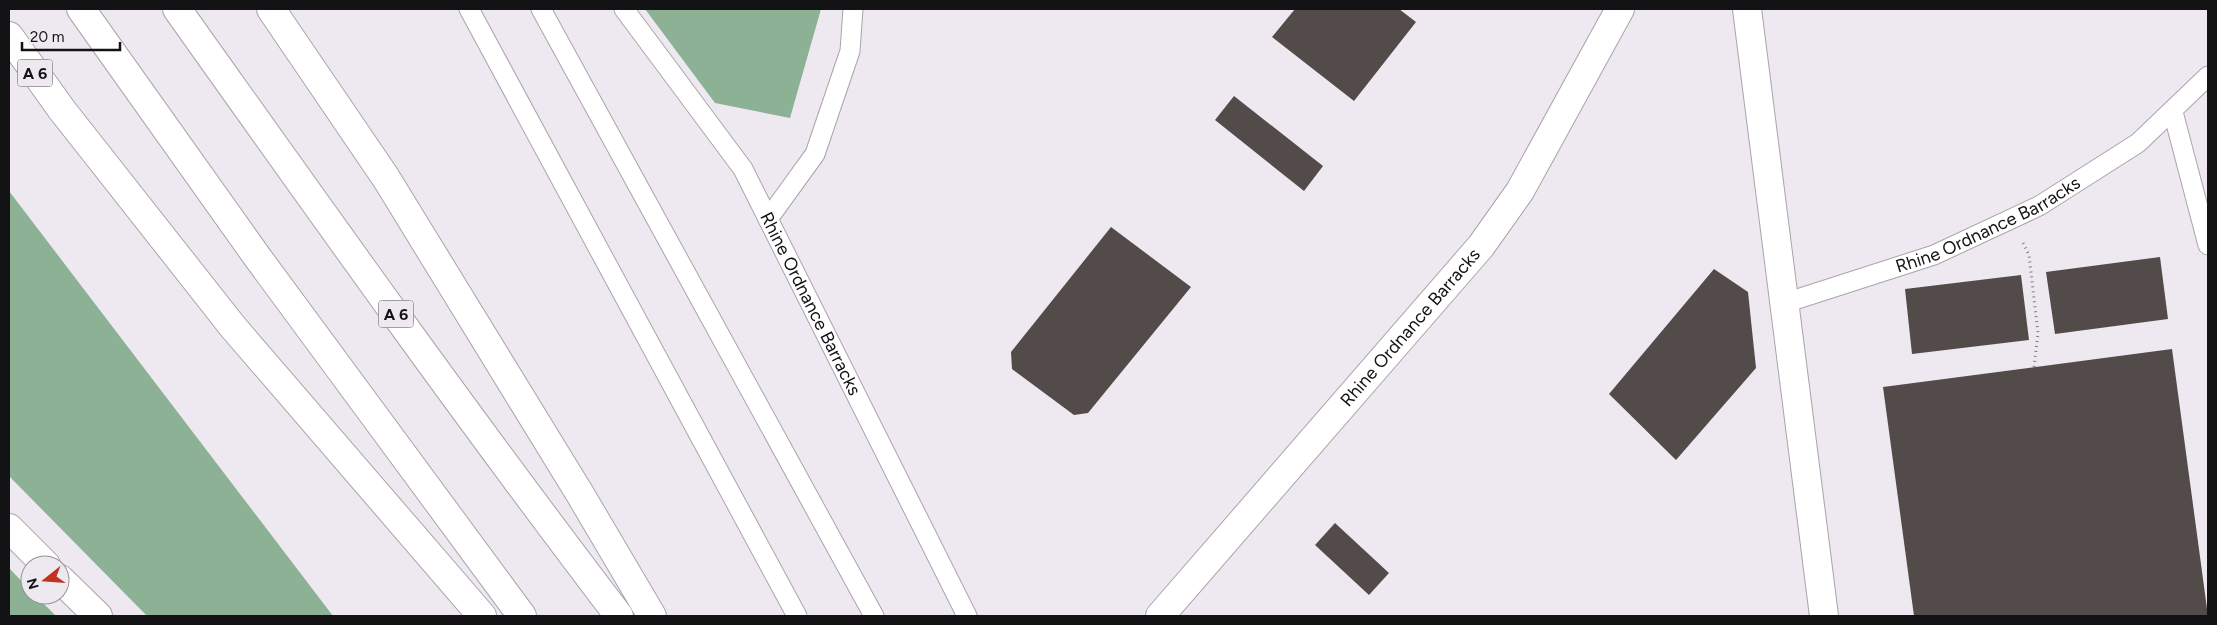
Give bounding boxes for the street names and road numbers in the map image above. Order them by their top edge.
road number: A 6 [18,59,52,86]
street label: Rhine Ordnance Barracks [1893,172,2084,278]
street label: Rhine Ordnance Barracks [755,208,866,399]
street label: Rhine Ordnance Barracks [1336,244,1485,411]
road number: A 6 [378,300,414,328]

